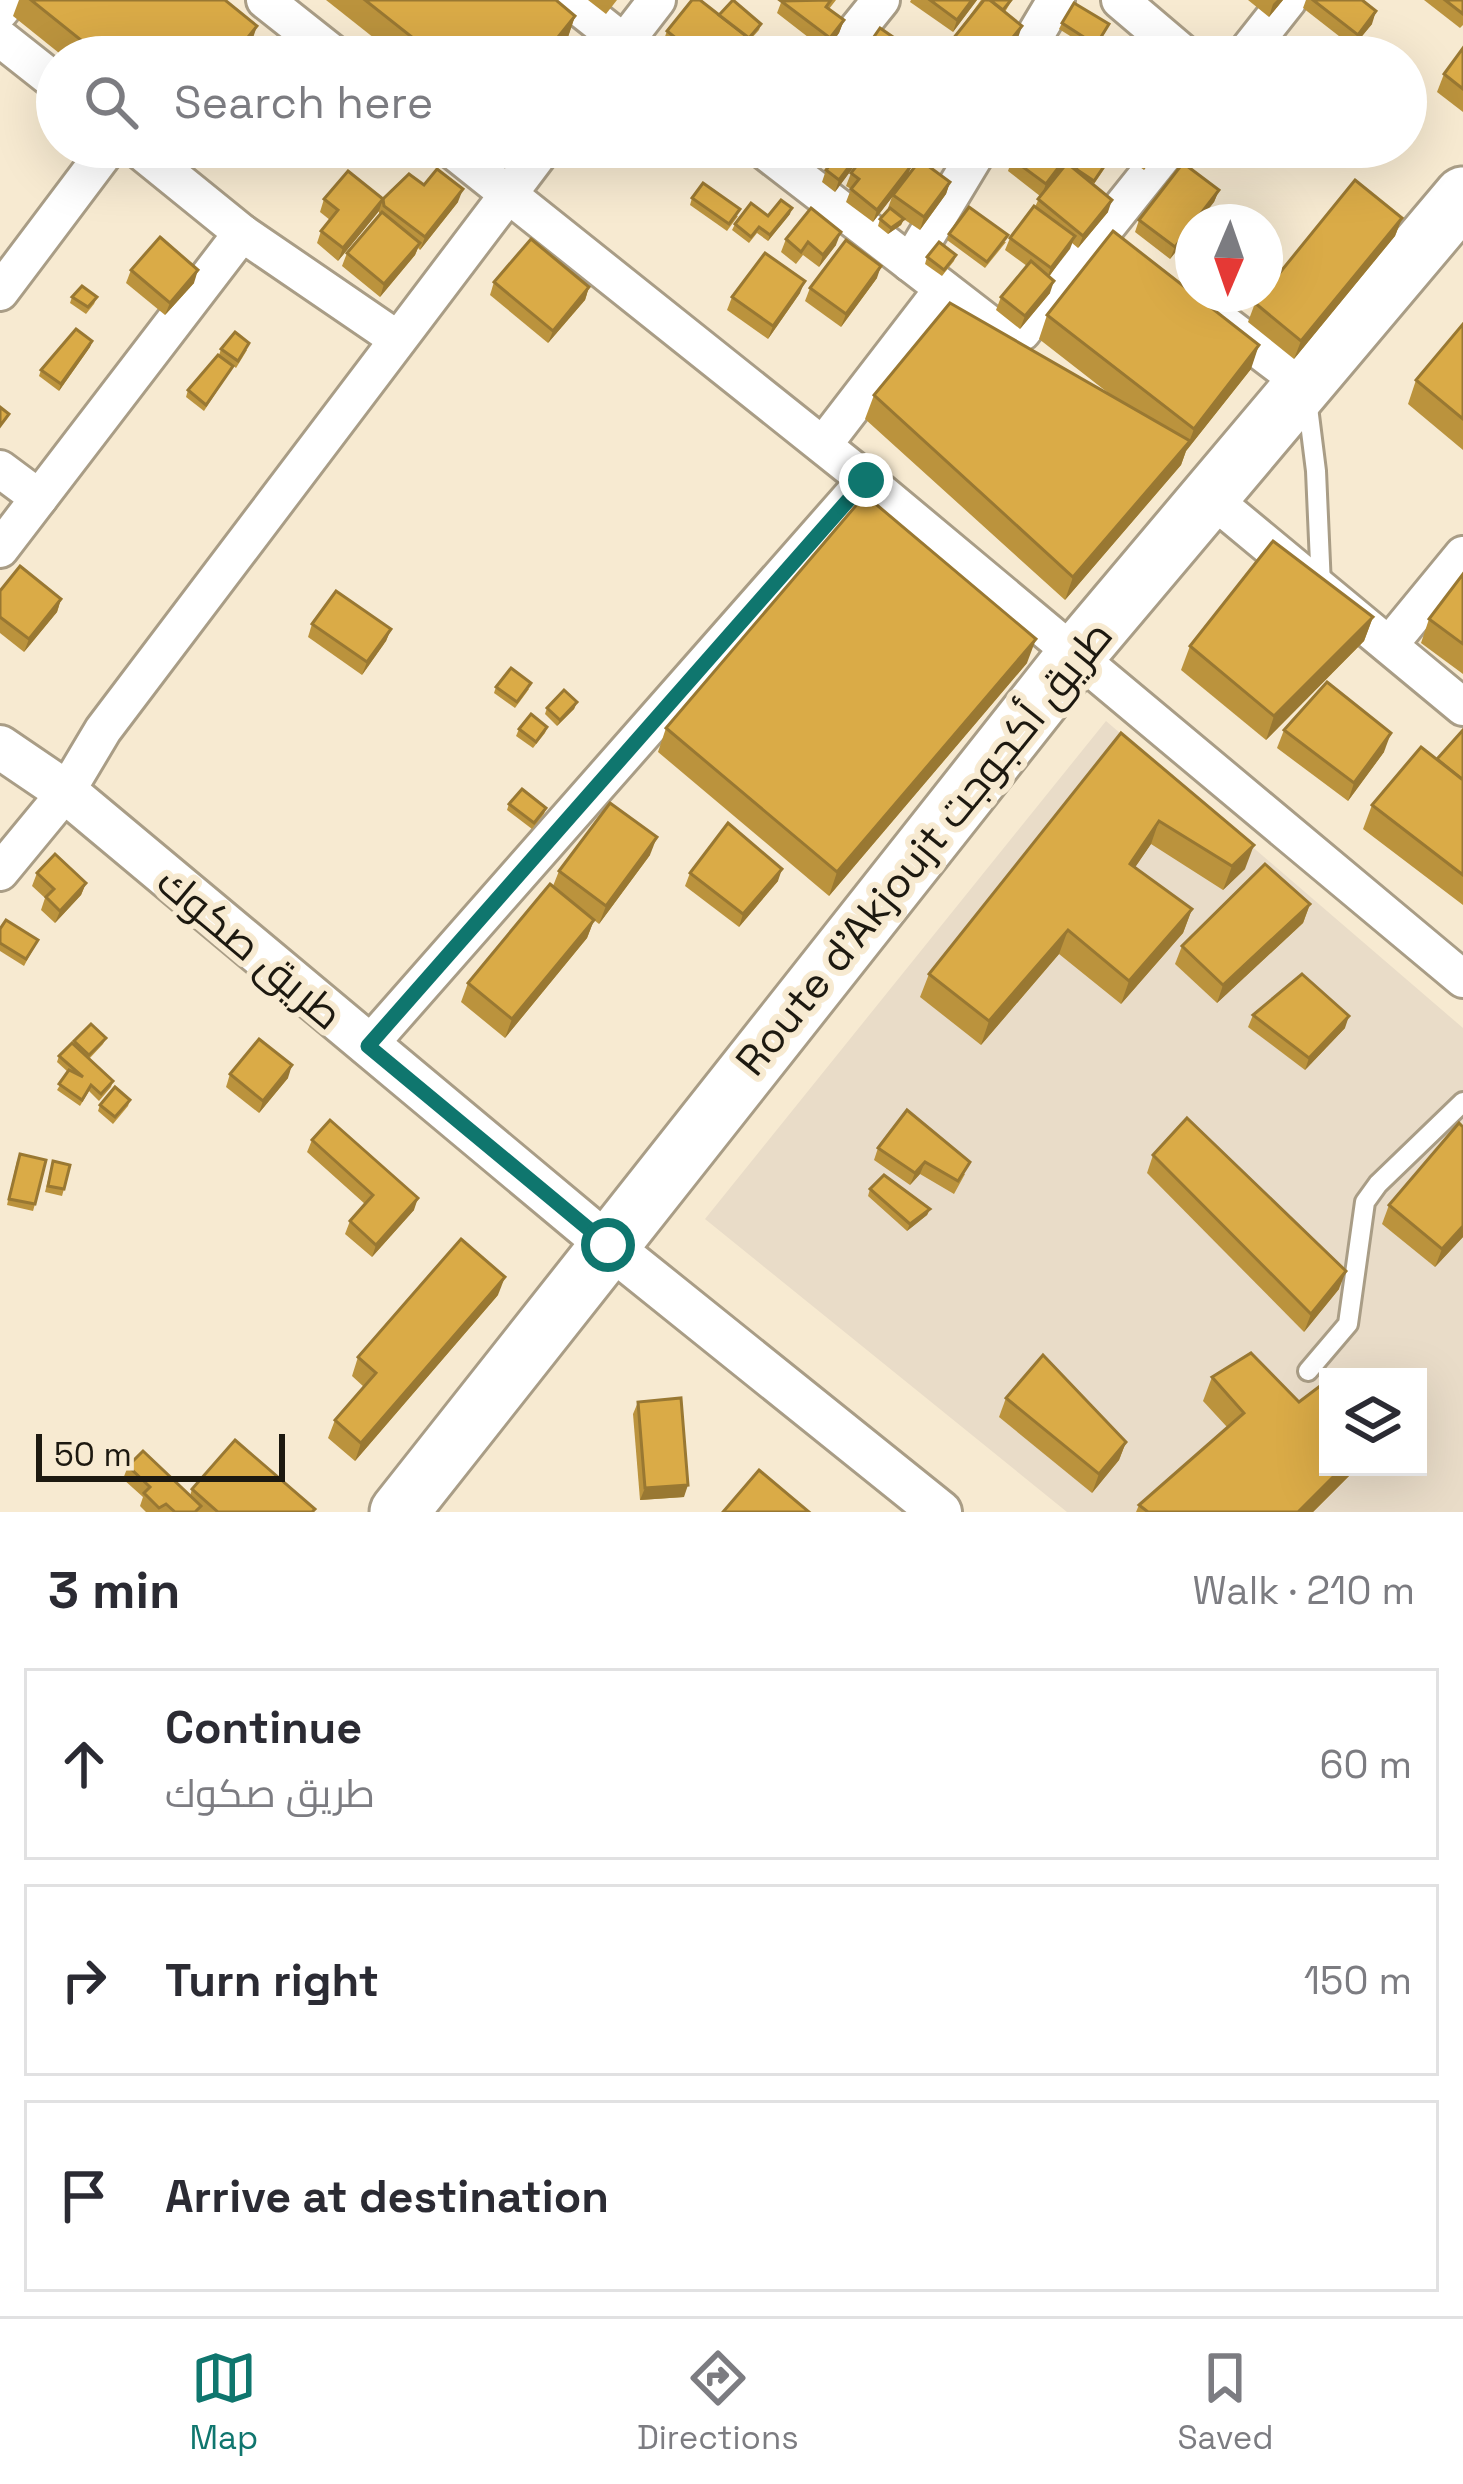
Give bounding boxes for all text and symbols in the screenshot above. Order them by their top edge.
search box [36,36,1427,168]
icon: search [78,69,144,135]
text: Search here [174,74,433,131]
north arrow [1175,204,1283,312]
route end [839,453,893,507]
street label: Route d'Akjoujt طريق أكجوجت [724,610,1124,1086]
street label: طريق صكوك [146,855,354,1041]
route start [581,1218,635,1272]
map controls [1319,1368,1427,1476]
button: layers [1319,1368,1427,1476]
scale bar [36,1428,285,1481]
text: 50 m [54,1434,132,1476]
text: 3 min [48,1558,181,1623]
text: Walk · 210 m [1193,1566,1415,1615]
text: Continue [165,1699,362,1756]
icon: ahead [51,1731,117,1797]
text: 60 m [1320,1740,1412,1789]
text: طريق صكوك [165,1769,375,1818]
icon: right [51,1947,117,2013]
text: Turn right [165,1952,379,2009]
text: 150 m [1304,1956,1412,2005]
icon: arrive [51,2163,117,2229]
text: Arrive at destination [165,2168,609,2225]
tab: Map [189,2345,258,2459]
tab: Directions [637,2345,799,2459]
tab: Saved [1177,2345,1274,2459]

